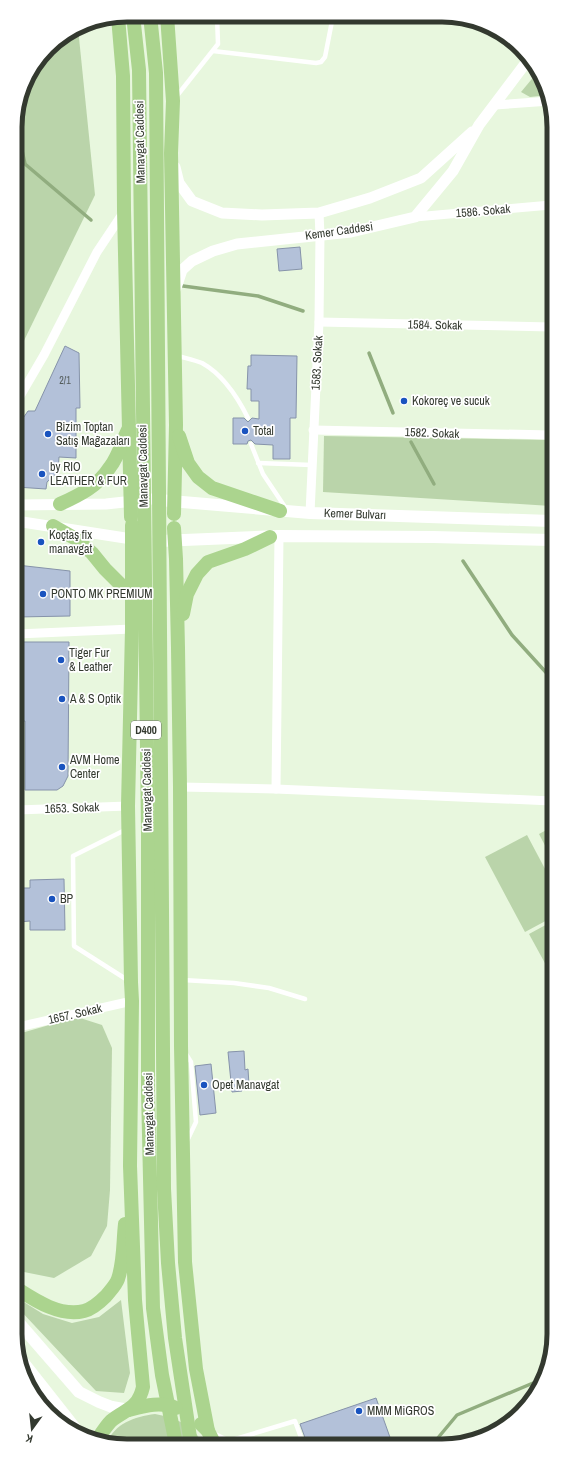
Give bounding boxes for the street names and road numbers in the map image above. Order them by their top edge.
street label: Manavgat Caddesi [131,101,149,183]
street label: 1586. Sokak [455,201,511,221]
street label: Kemer Caddesi [304,218,374,244]
street label: 1584. Sokak [408,317,463,333]
street label: 1583. Sokak [308,335,326,391]
street label: 1582. Sokak [404,424,460,442]
street label: Manavgat Caddesi [134,425,152,507]
street label: Kemer Bulvarı [324,505,386,523]
road number: D400 [131,721,161,739]
street label: Manavgat Caddesi [138,749,156,831]
street label: 1653. Sokak [44,799,100,817]
street label: 1657. Sokak [47,1000,104,1028]
street label: Manavgat Caddesi [140,1073,158,1155]

